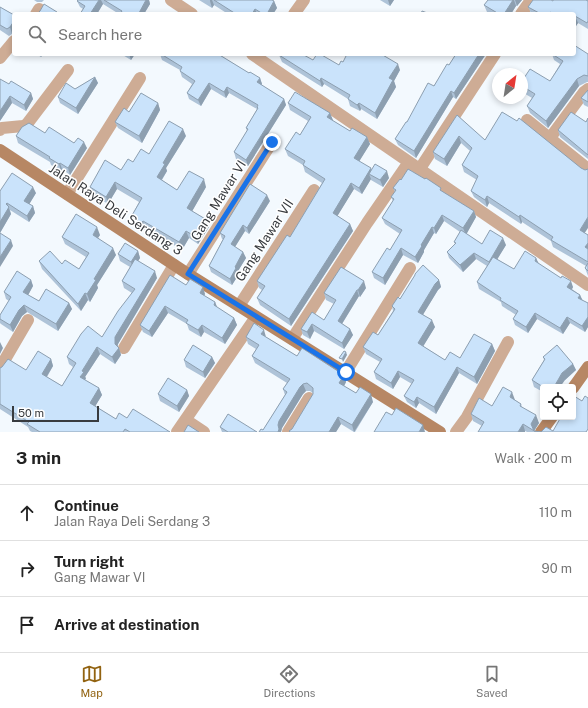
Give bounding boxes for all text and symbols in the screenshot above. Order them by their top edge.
search box [12,12,576,56]
icon: search [26,23,48,45]
text: Search here [58,26,142,43]
north arrow [492,68,528,104]
route end [263,133,281,151]
street label: Gang Mawar VI [188,158,249,243]
street label: Jalan Raya Deli Serdang 3 [46,161,185,258]
street label: Gang Mawar VII [232,196,297,284]
route start [337,363,355,381]
map controls [540,384,576,420]
button: locate [540,384,576,420]
scale bar [12,404,99,423]
text: 50 m [18,407,44,419]
text: 3 min [16,448,61,468]
text: Walk · 200 m [495,451,572,466]
text: Continue [54,497,119,514]
icon: ahead [16,502,38,524]
text: 110 m [539,505,572,520]
text: Jalan Raya Deli Serdang 3 [54,514,210,529]
text: Turn right [54,553,124,570]
icon: right [16,558,38,580]
text: 90 m [542,561,572,576]
text: Gang Mawar VI [54,570,145,585]
icon: arrive [16,614,38,636]
text: Arrive at destination [54,616,199,633]
tab: Map [80,663,103,699]
tab: Directions [264,663,315,699]
tab: Saved [476,663,508,699]

